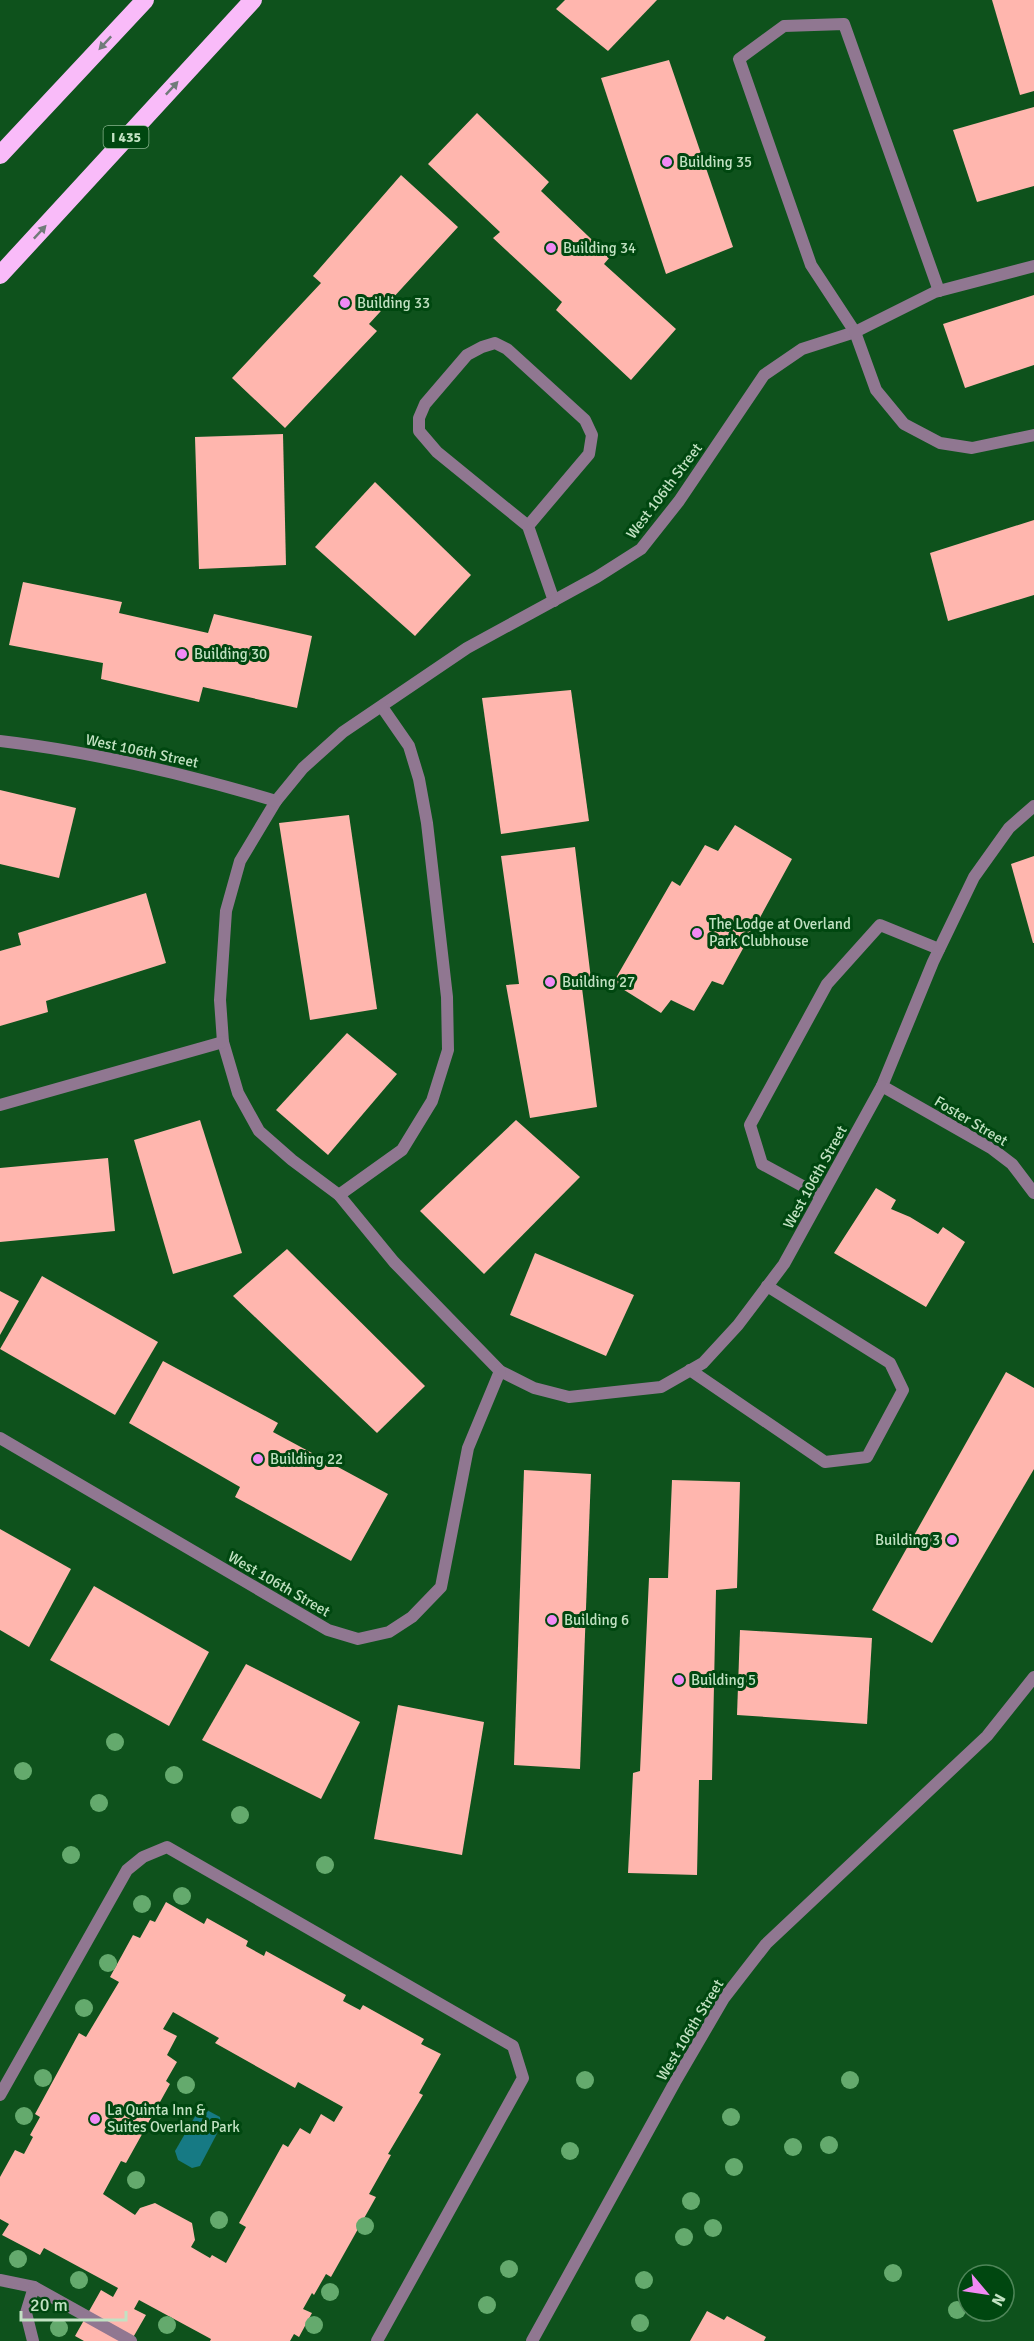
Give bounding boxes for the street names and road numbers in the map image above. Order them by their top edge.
road number: I 435 [104,126,148,148]
street label: West 106th Street [622,440,706,542]
street label: West 106th Street [84,730,200,772]
street label: Foster Street [931,1092,1011,1150]
street label: West 106th Street [779,1122,851,1232]
street label: West 106th Street [225,1547,333,1621]
street label: West 106th Street [653,1976,727,2084]

